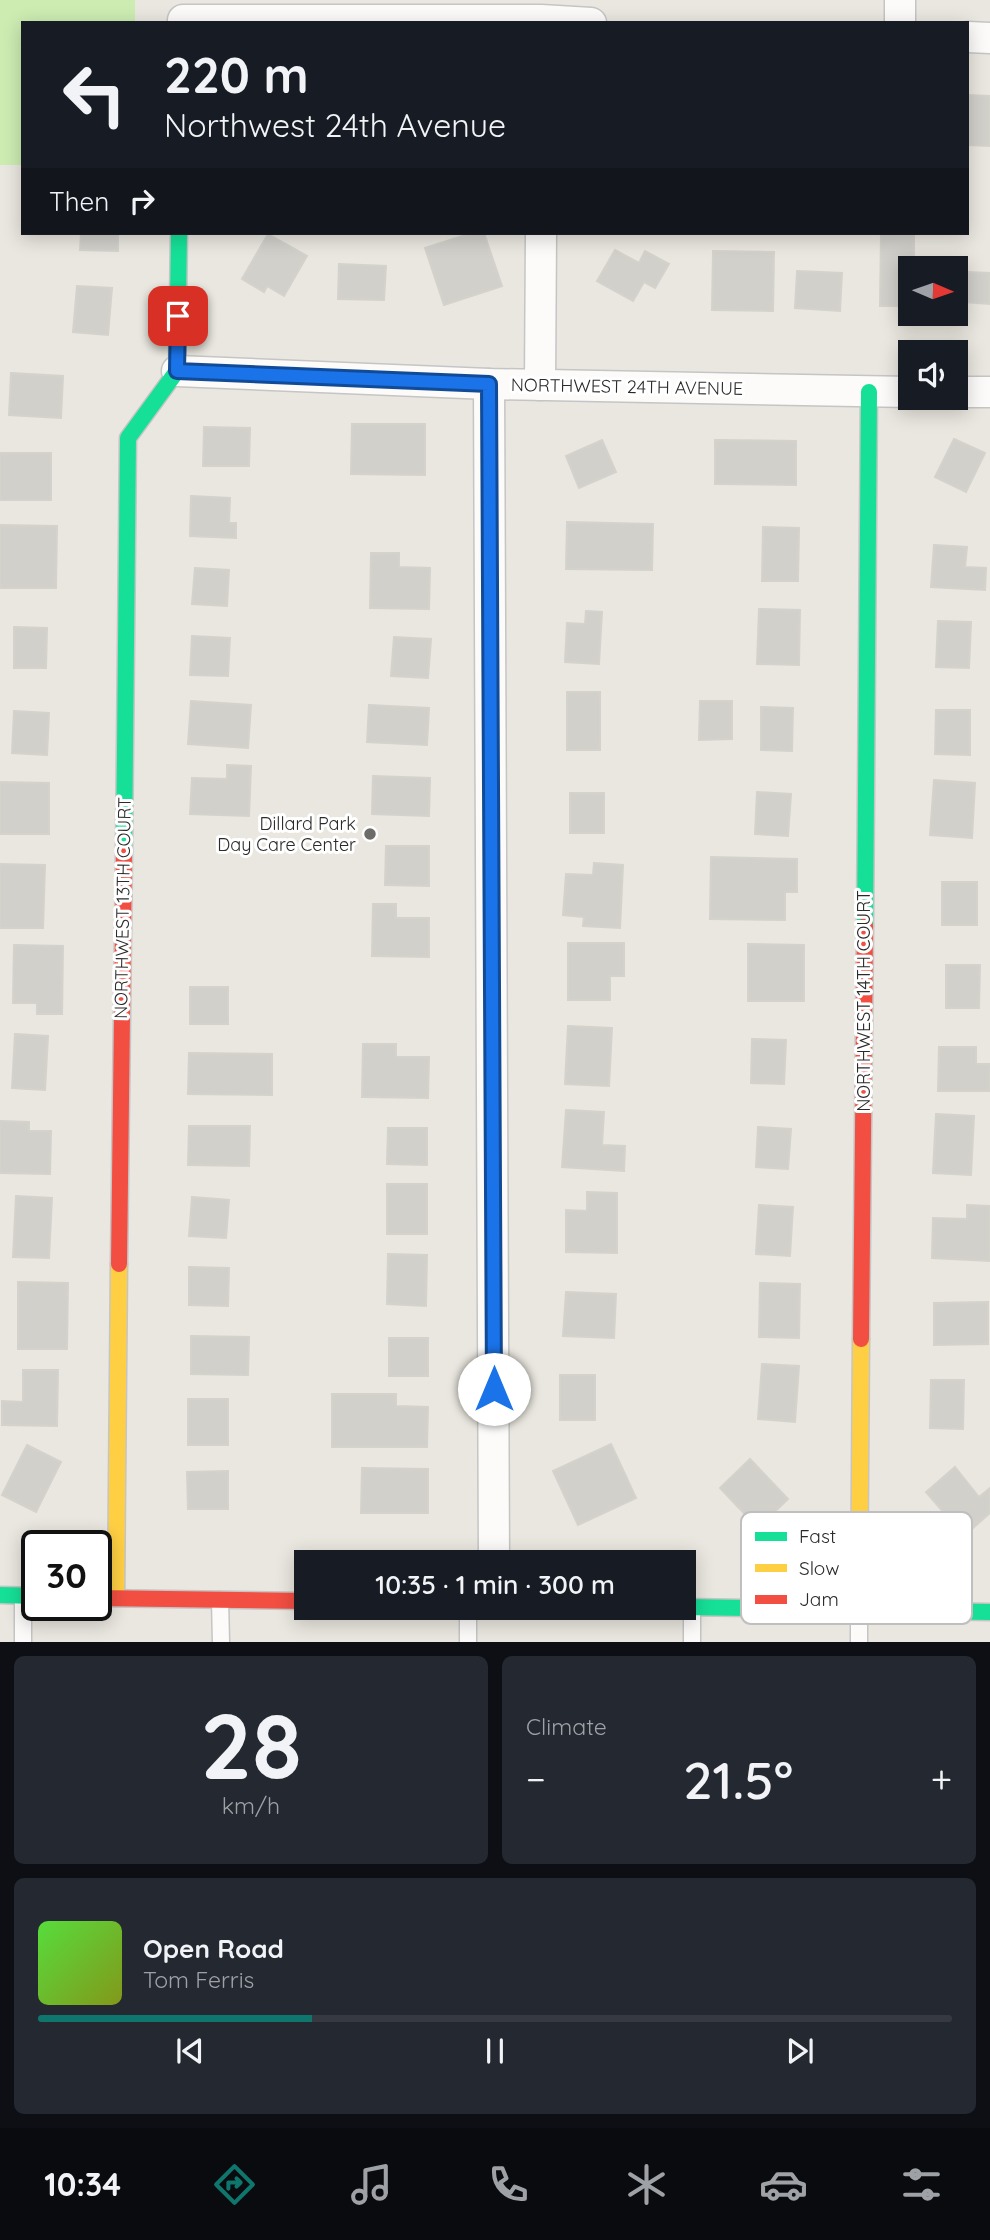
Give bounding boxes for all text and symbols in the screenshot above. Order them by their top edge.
text: 220 m [164,44,309,105]
icon: left [49,49,140,140]
text: Northwest 24th Avenue [164,105,506,145]
icon: right [123,182,161,220]
text: Then [49,185,109,218]
north arrow [898,256,968,326]
map controls [898,256,968,410]
pin [148,286,208,346]
icon: arrive [159,297,197,335]
button: sound [898,340,968,410]
street label: NORTHWEST 24TH AVENUE [511,373,743,400]
street label: NORTHWEST 13TH COURT [109,797,136,1019]
place label: Dillard Park Day Care Center [217,812,356,856]
marker: Dillard Park Day Care Center [362,826,378,842]
street label: NORTHWEST 14TH COURT [852,890,875,1112]
position arrow [457,1352,531,1426]
legend [741,1512,972,1624]
text: Fast [799,1524,836,1548]
speed limit sign: 30 [21,1530,112,1621]
text: Slow [799,1556,840,1580]
text: 10:35 · 1 min · 300 m [375,1568,615,1601]
text: Jam [799,1587,839,1611]
text: 28 [200,1688,302,1802]
text: Climate [526,1712,607,1741]
text: 21.5° [683,1747,793,1812]
text: − [526,1755,546,1803]
text: + [931,1755,952,1803]
text: km/h [222,1791,280,1820]
text: Open Road [143,1932,284,1965]
text: Tom Ferris [143,1965,254,1994]
icon: previous [171,2032,209,2070]
icon: pause [476,2032,514,2070]
icon: next [781,2032,819,2070]
icon: directions [210,2160,259,2209]
icon: music [347,2160,396,2209]
icon: phone [484,2160,533,2209]
icon: climate [622,2160,671,2209]
icon: car [759,2160,808,2209]
icon: filters [897,2160,946,2209]
text: 10:34 [44,2164,121,2204]

